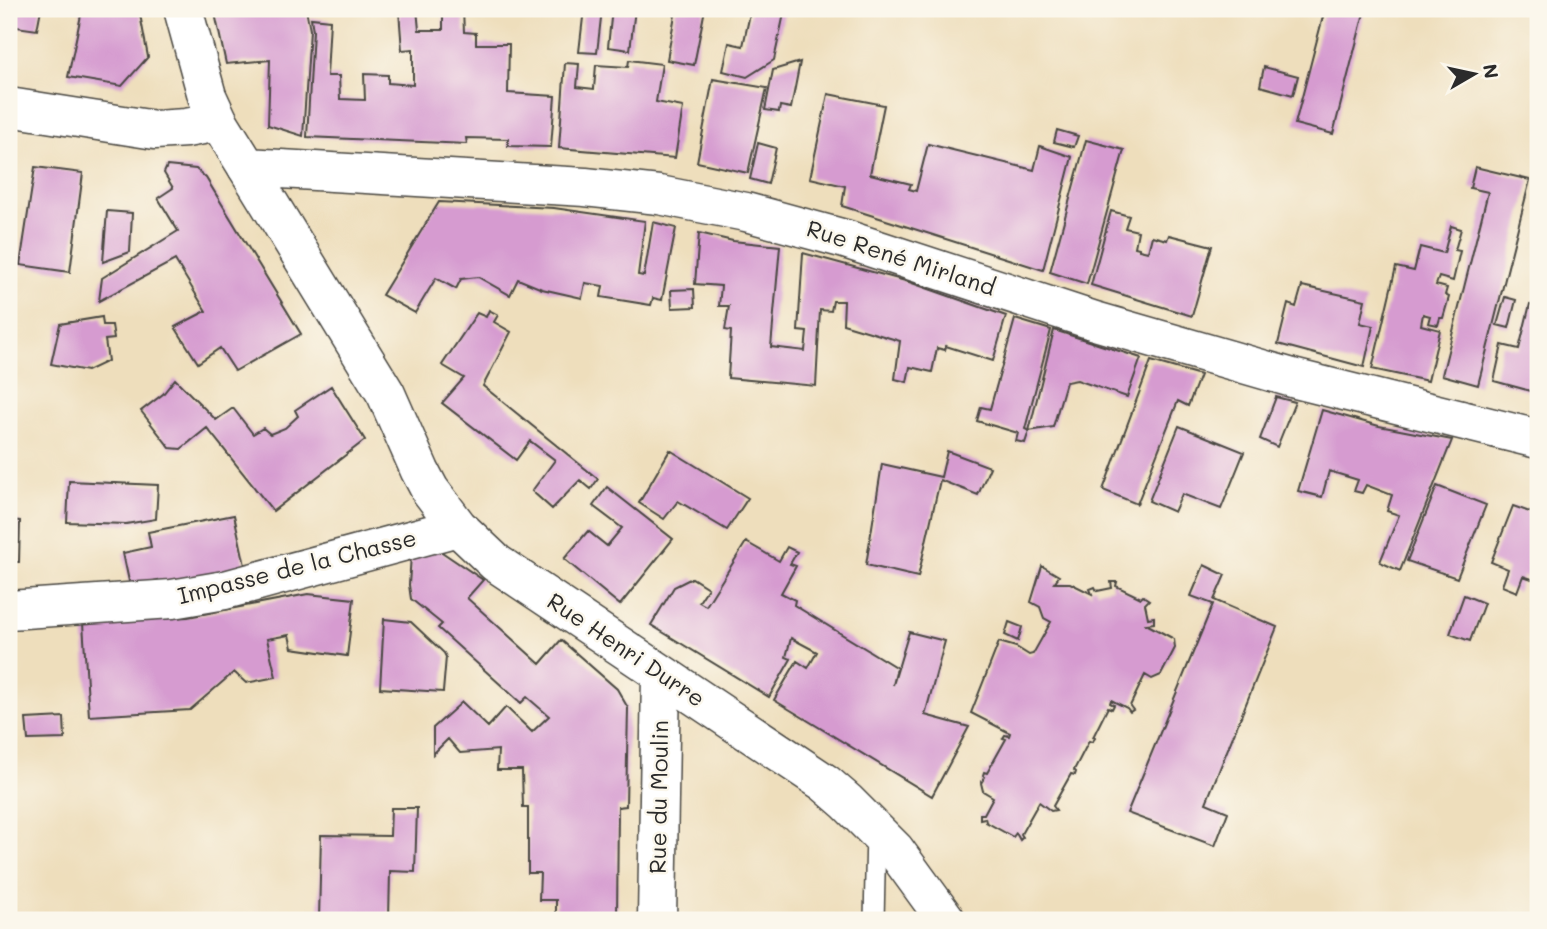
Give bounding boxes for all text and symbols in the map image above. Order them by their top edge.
north arrow [1438,38,1508,108]
text: N [1478,62,1505,80]
street label: Rue René Mirland [803,212,999,302]
street label: Impasse de la Chasse [174,522,419,610]
street label: Rue Henri Durre [542,585,711,713]
street label: Rue du Moulin [642,720,674,874]

